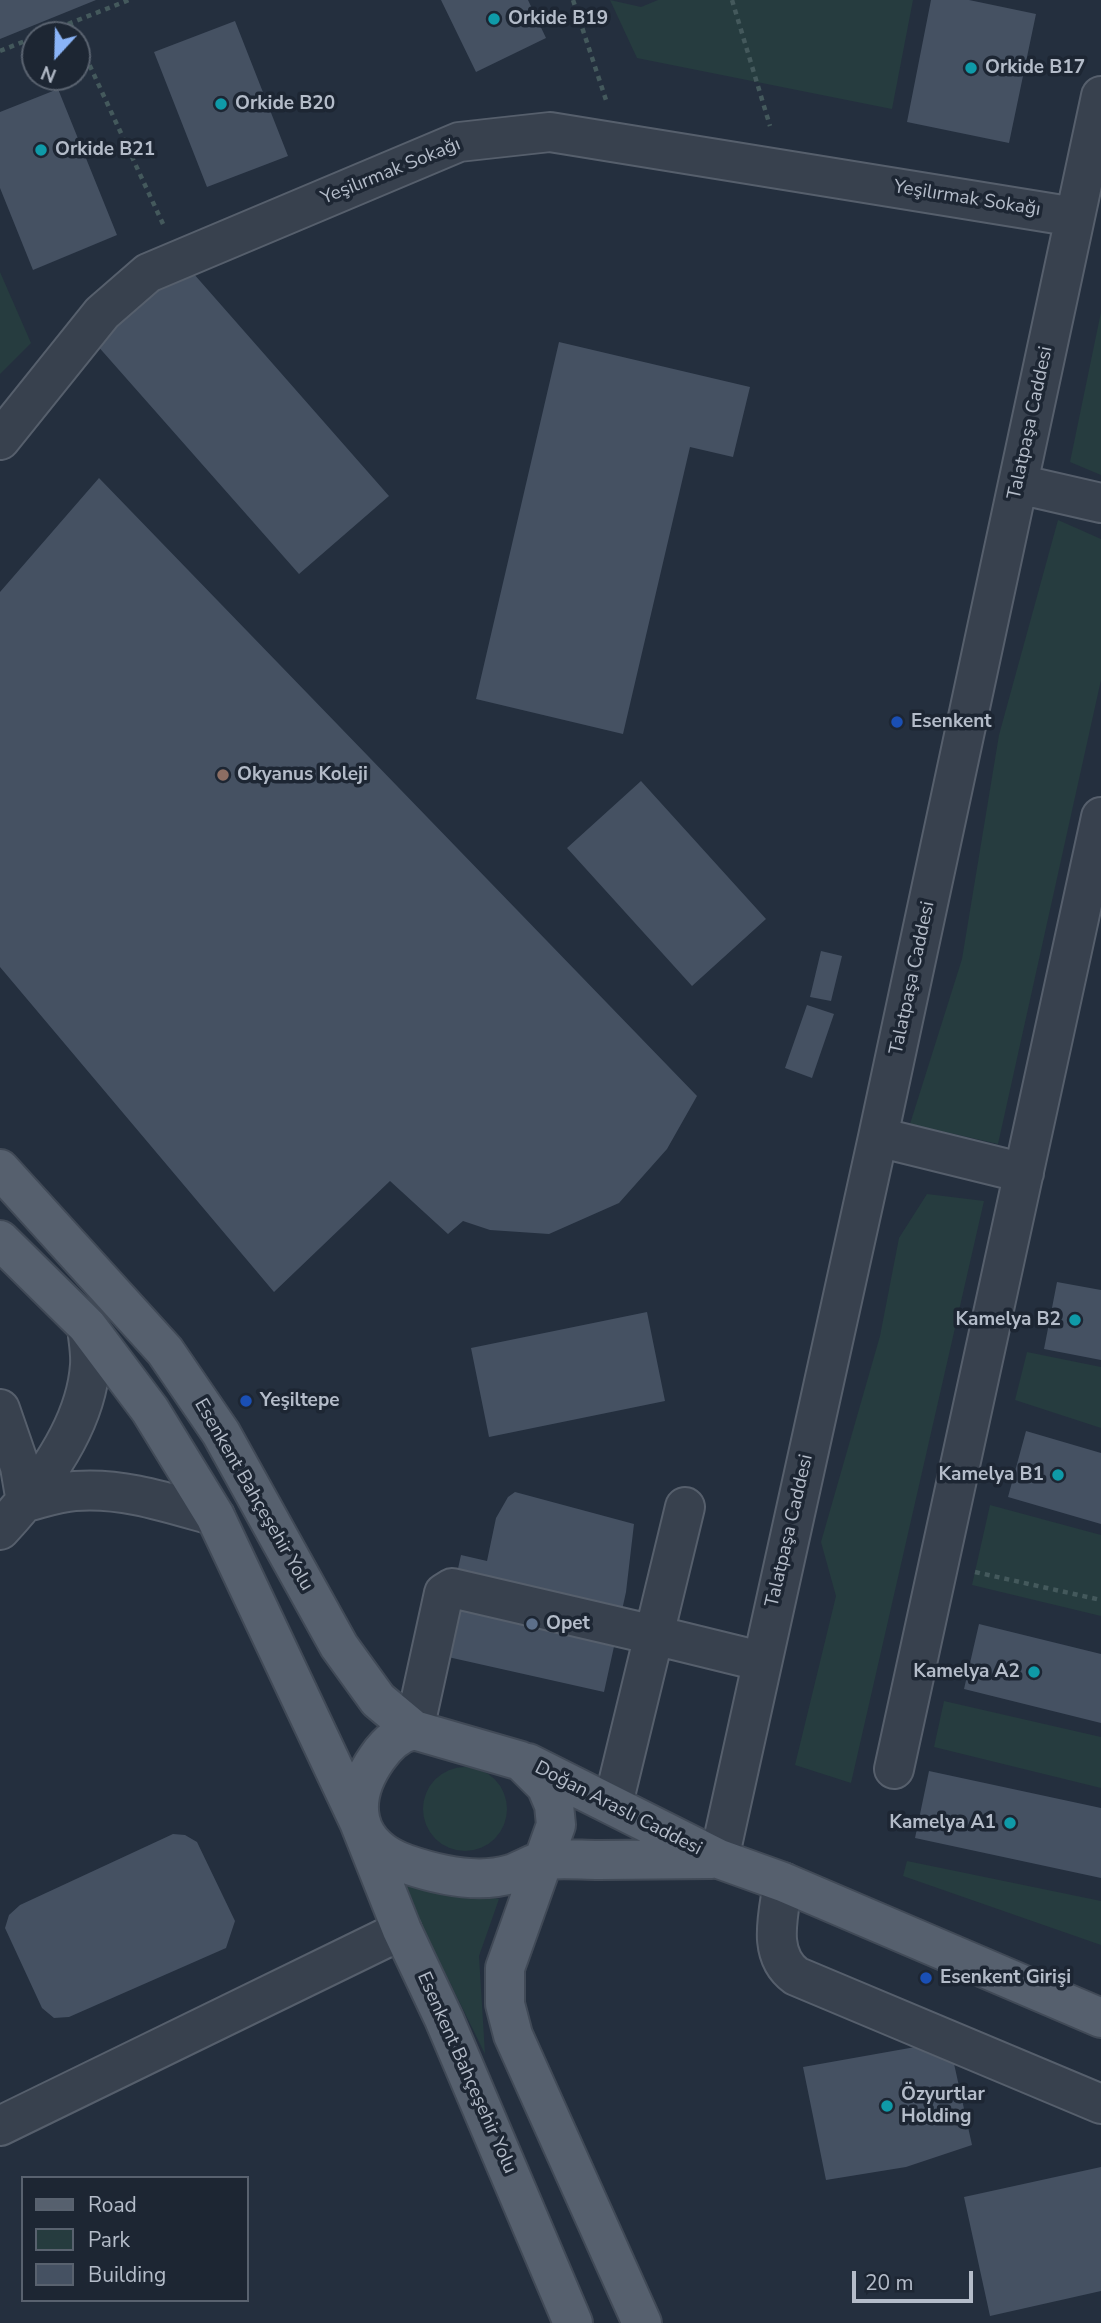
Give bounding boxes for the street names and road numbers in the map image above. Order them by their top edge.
street label: Yeşilırmak Sokağı [318,134,464,210]
street label: Yeşilırmak Sokağı [892,176,1042,222]
street label: Talatpaşa Caddesi [1004,344,1058,502]
street label: Talatpaşa Caddesi [886,899,940,1057]
street label: Esenkent Bahçeşehir Yolu [189,1395,317,1595]
street label: Talatpaşa Caddesi [761,1452,819,1610]
street label: Doğan Araslı Caddesi [531,1757,705,1861]
street label: Esenkent Bahçeşehir Yolu [411,1969,521,2177]

